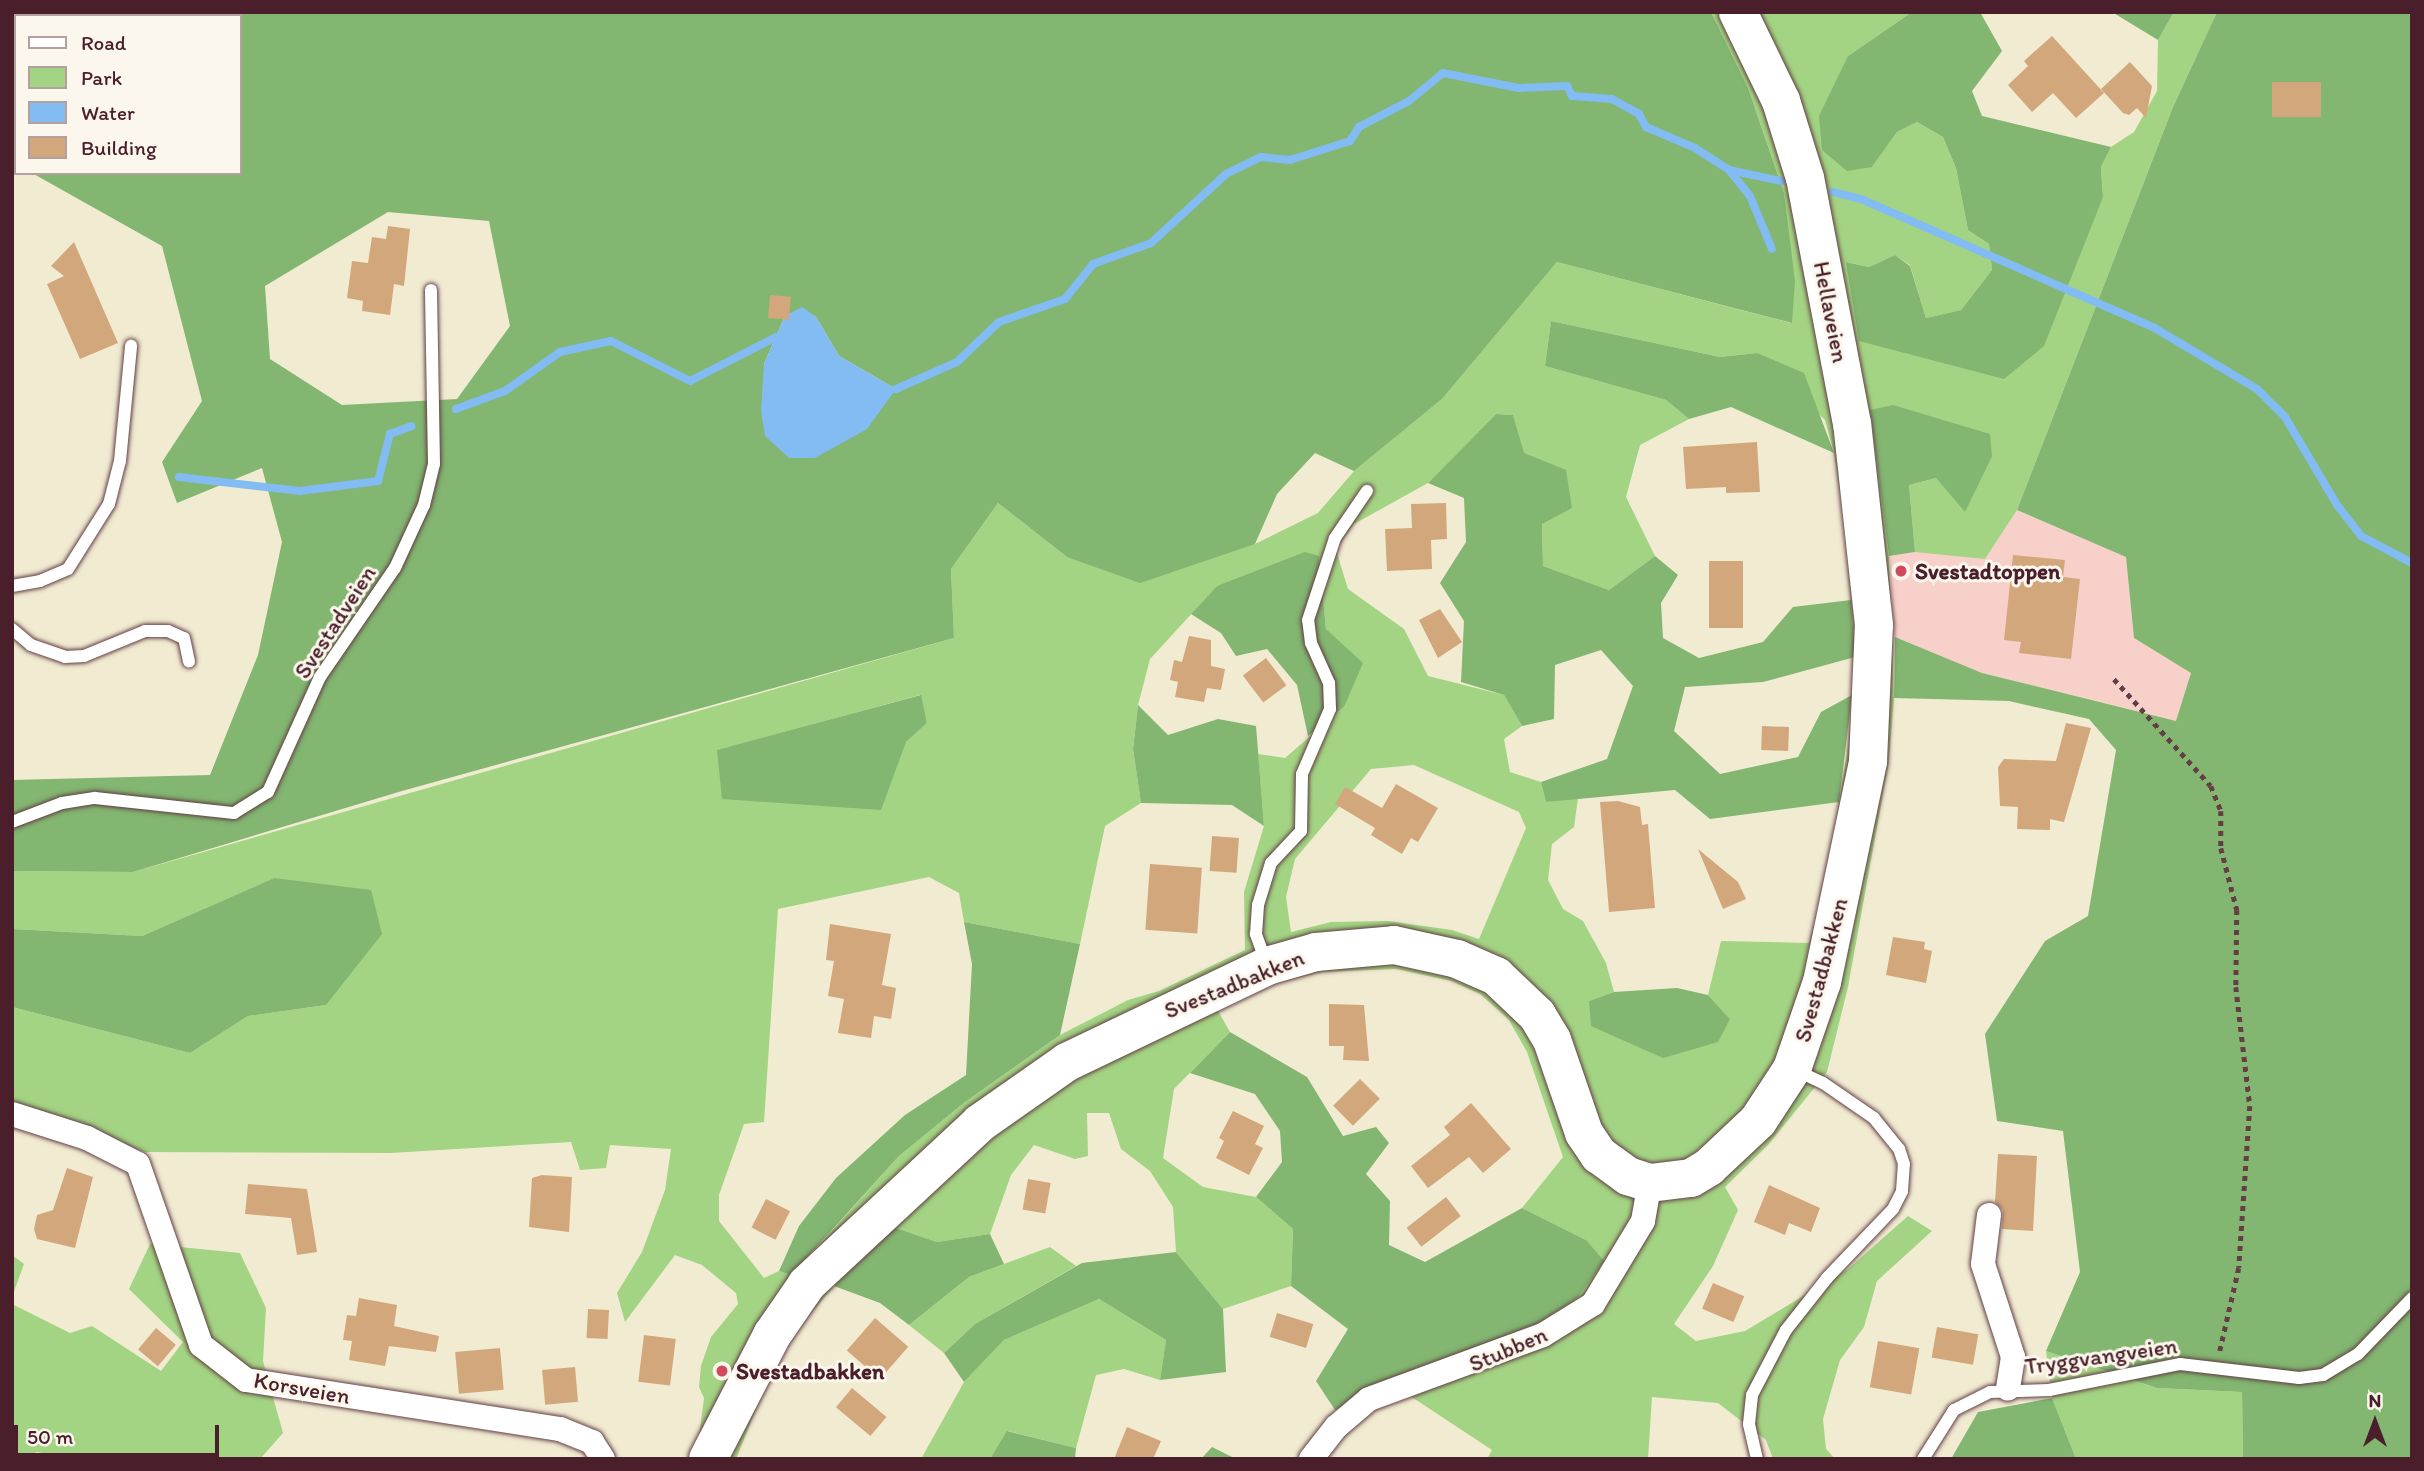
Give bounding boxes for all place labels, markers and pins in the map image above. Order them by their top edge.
place label: Svestadtoppen [1915,557,2060,585]
marker: Svestadtoppen [1893,563,1909,579]
place label: Svestadbakken [736,1357,884,1385]
marker: Svestadbakken [714,1363,730,1379]

